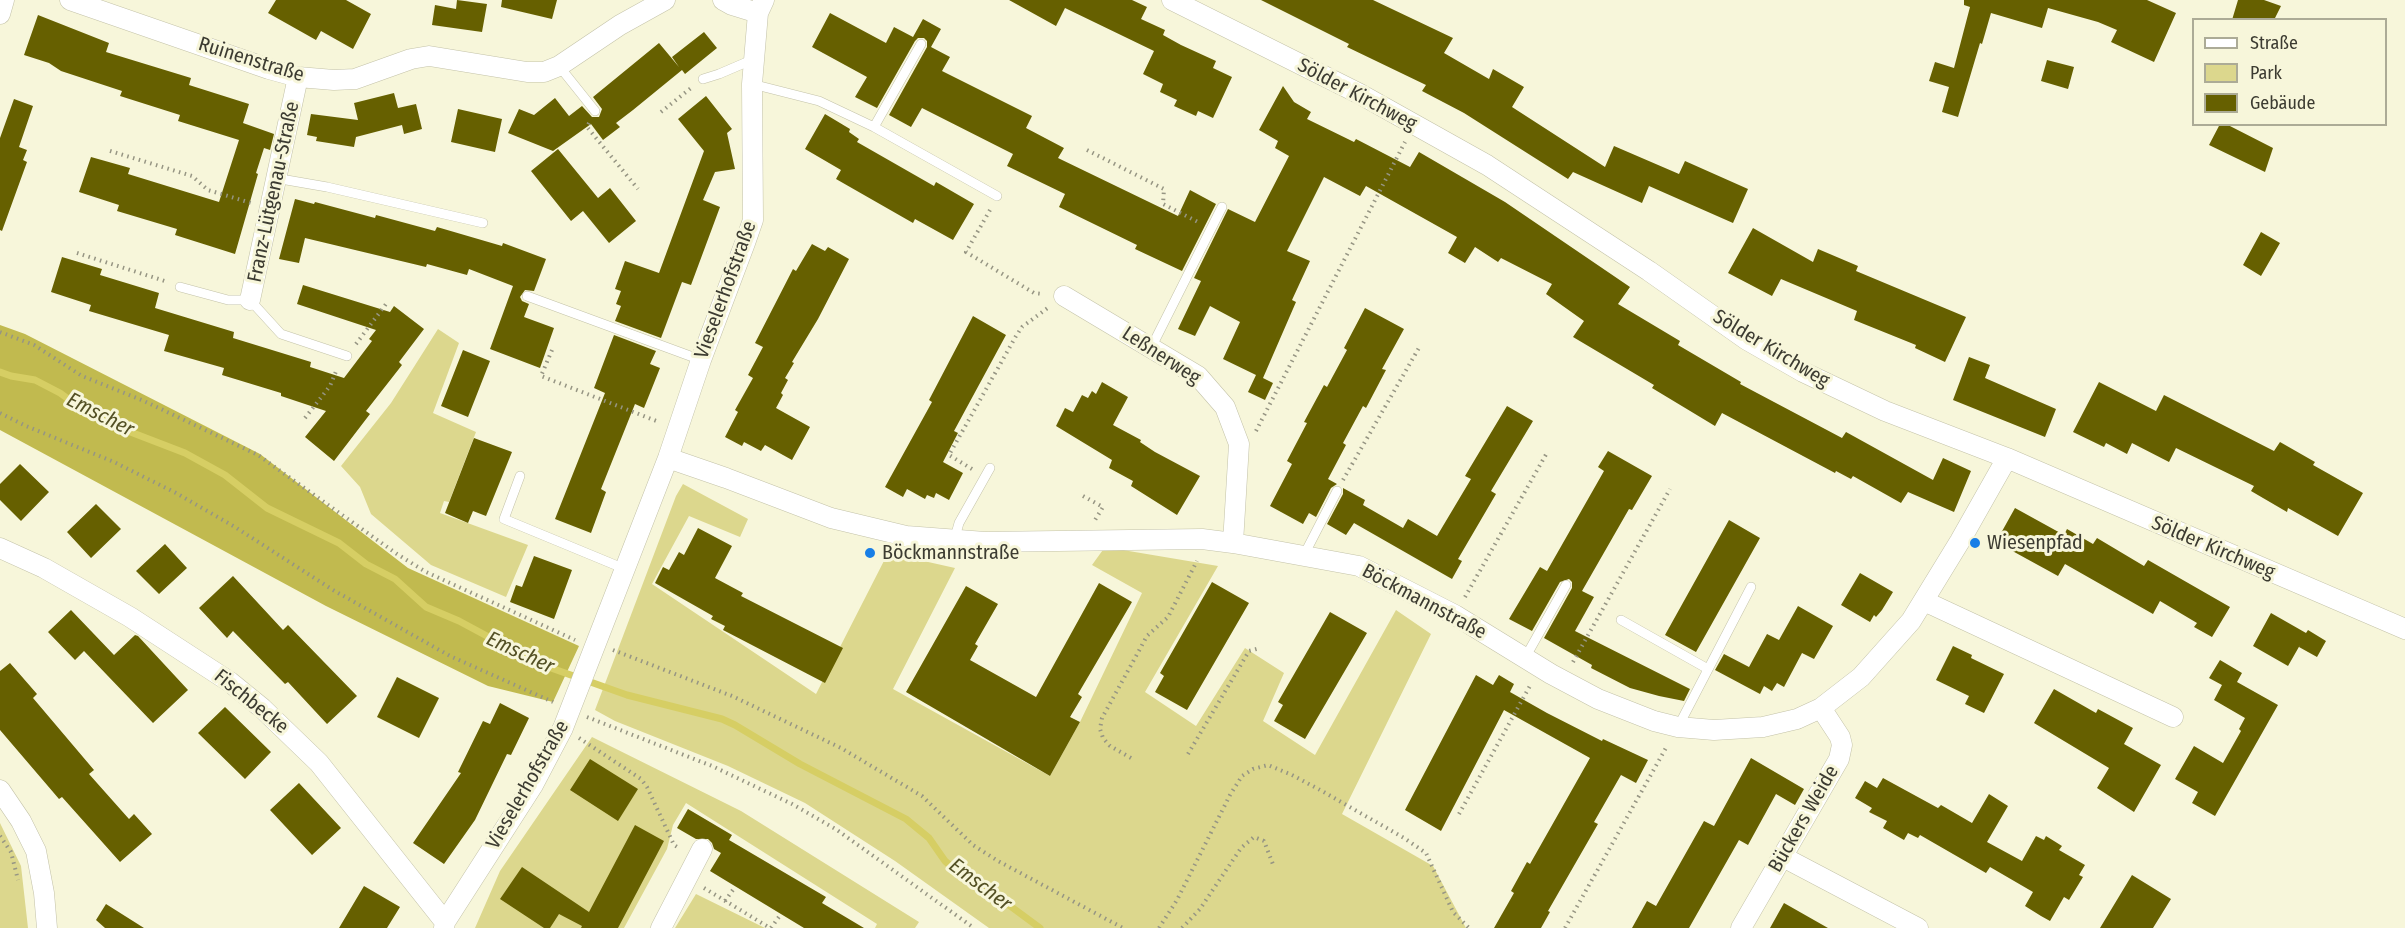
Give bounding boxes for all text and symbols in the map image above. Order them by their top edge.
legend [2192,18,2387,126]
text: Straße [2250,32,2298,54]
street label: Ruinenstraße [195,33,307,87]
street label: Sölder Kirchweg [1293,54,1421,136]
text: Park [2250,62,2282,84]
text: Gebäude [2250,92,2315,114]
street label: Franz-Lütgenau-Straße [243,99,305,285]
street label: Vieselerhofstraße [690,218,762,362]
street label: Sölder Kirchweg [1708,305,1834,393]
street label: Leßnerweg [1117,322,1205,390]
water label: Emscher [62,387,138,443]
street label: Sölder Kirchweg [2148,511,2278,585]
place label: Wiesenpfad [1987,531,2083,555]
marker: Wiesenpfad [1968,536,1982,550]
place label: Böckmannstraße [882,541,1019,565]
marker: Böckmannstraße [863,546,877,560]
street label: Böckmannstraße [1358,559,1490,645]
water label: Emscher [482,626,558,680]
street label: Fischbecke [209,665,293,739]
street label: Vieselerhofstraße [481,716,575,854]
street label: Bückers Weide [1764,761,1844,877]
water label: Emscher [944,853,1016,917]

